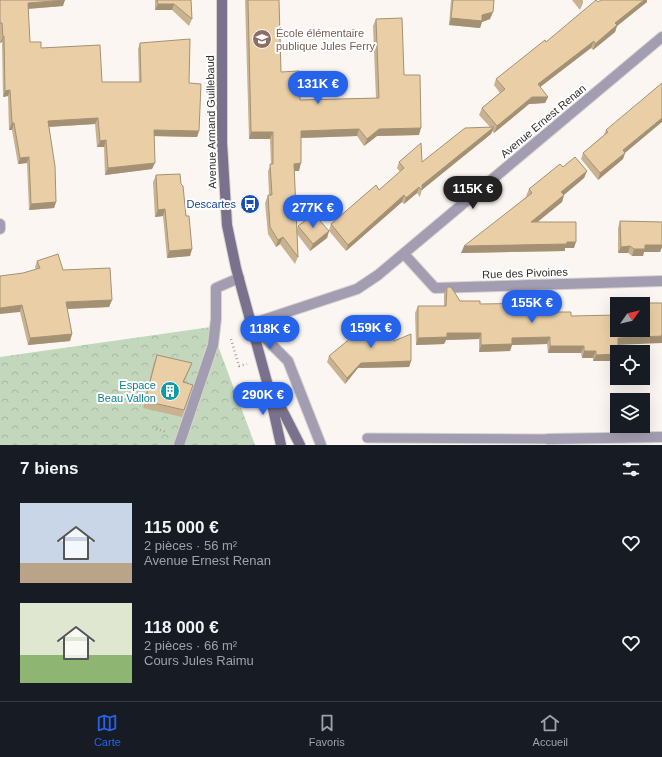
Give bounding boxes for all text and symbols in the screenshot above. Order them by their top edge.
place label: École élémentaire publique Jules Ferry [276,27,376,52]
school or university icon: École élémentaire publique Jules Ferry [251,28,273,50]
street label: Avenue Armand Guillebaud [204,55,218,189]
pin: 131K € [285,71,351,105]
text: 131K € [297,76,339,91]
street label: Avenue Ernest Renan [498,82,588,160]
pin: 115K € [440,176,506,210]
text: 115K € [452,181,494,196]
bus stop icon: Descartes [239,193,261,215]
pin: 277K € [280,195,346,229]
place label: Descartes [186,198,236,210]
text: 277K € [292,200,334,215]
street label: Rue des Pivoines [482,265,568,280]
pin: 155K € [499,290,565,324]
text: 155K € [511,295,553,310]
north arrow [610,297,650,337]
map controls [610,297,650,433]
pin: 159K € [338,315,404,349]
pin: 118K € [237,316,303,350]
text: 159K € [350,320,392,335]
text: 118K € [249,321,291,336]
button: locate [610,345,650,385]
place label: Espace Beau Vallon [97,379,156,404]
building icon: Espace Beau Vallon [159,380,181,402]
pin: 290K € [230,382,296,416]
text: 290K € [242,387,284,402]
button: layers [610,393,650,433]
icon: filters [620,458,642,480]
text: 7 biens [20,459,79,478]
text: 115 000 € [144,518,219,537]
icon: home [52,519,100,567]
icon: heart [620,532,642,554]
text: 2 pièces · 56 m² [144,538,237,553]
text: Avenue Ernest Renan [144,553,271,568]
text: 118 000 € [144,618,219,637]
icon: home [52,619,100,667]
icon: heart [620,632,642,654]
text: 2 pièces · 66 m² [144,638,237,653]
text: Cours Jules Raimu [144,653,254,668]
tab: Carte [94,712,121,748]
tab: Favoris [309,712,345,748]
tab: Accueil [533,712,568,748]

